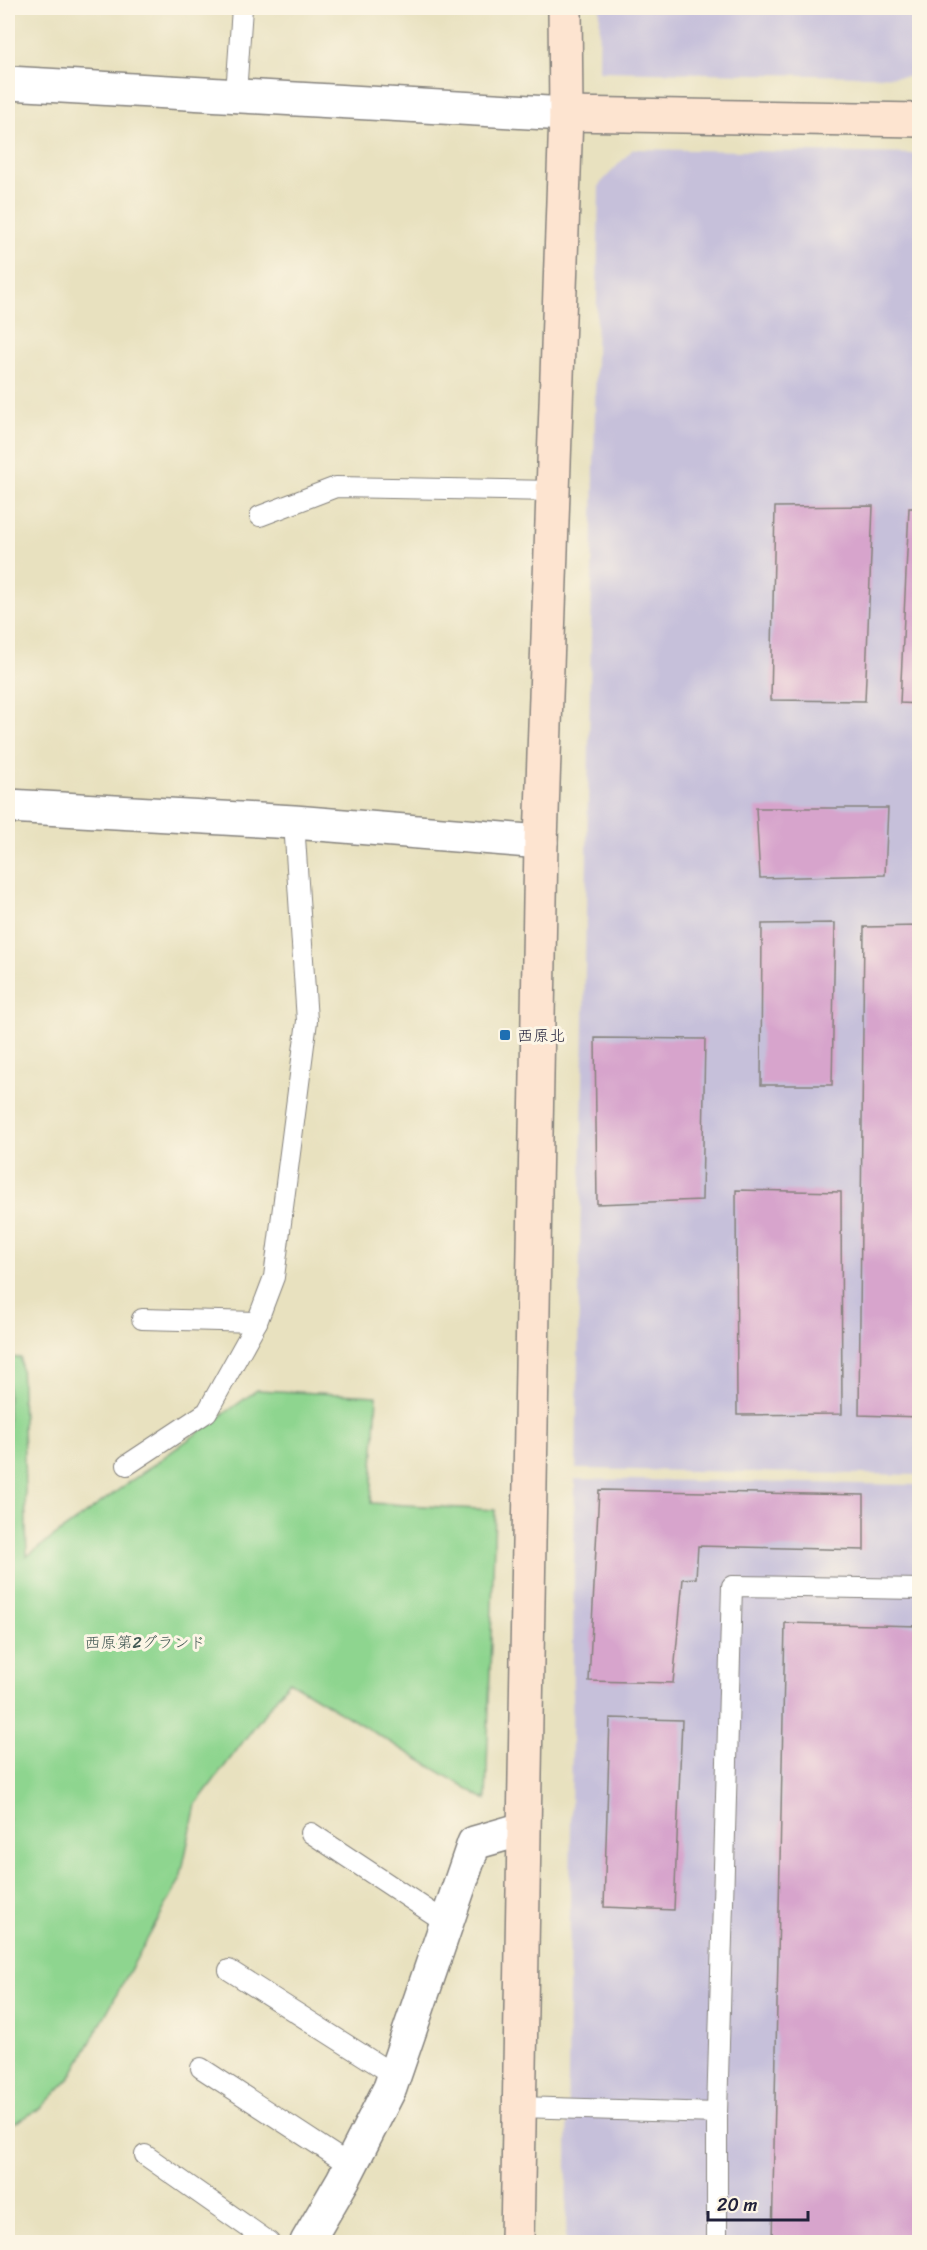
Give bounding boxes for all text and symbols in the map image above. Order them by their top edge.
place label: 西原北 [517,1021,565,1050]
marker: 西原北 [498,1028,512,1042]
park label: 西原第2グランド [84,1628,206,1657]
scale bar [708,2184,808,2222]
text: 20 m [717,2189,757,2221]

